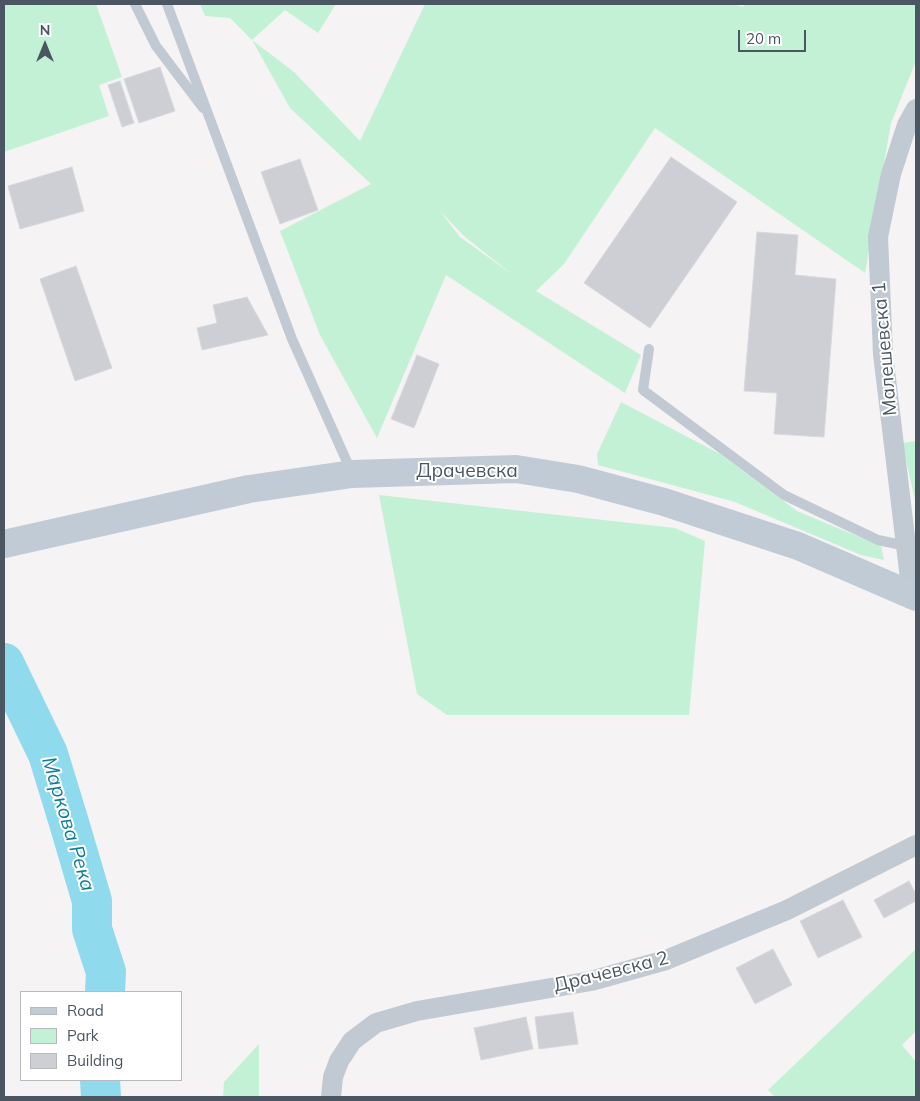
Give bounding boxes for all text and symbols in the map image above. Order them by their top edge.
north arrow [20,20,70,70]
scale bar [740,20,808,52]
text: N [40,21,50,39]
text: 20 m [746,29,781,48]
street label: Малешевска 1 [868,281,902,417]
street label: Драчевска [416,460,518,482]
water label: Маркова Река [36,754,100,894]
street label: Драчевска 2 [551,947,671,997]
legend [20,991,182,1081]
text: Road [67,1001,104,1020]
text: Park [67,1026,99,1045]
text: Building [67,1051,123,1070]

